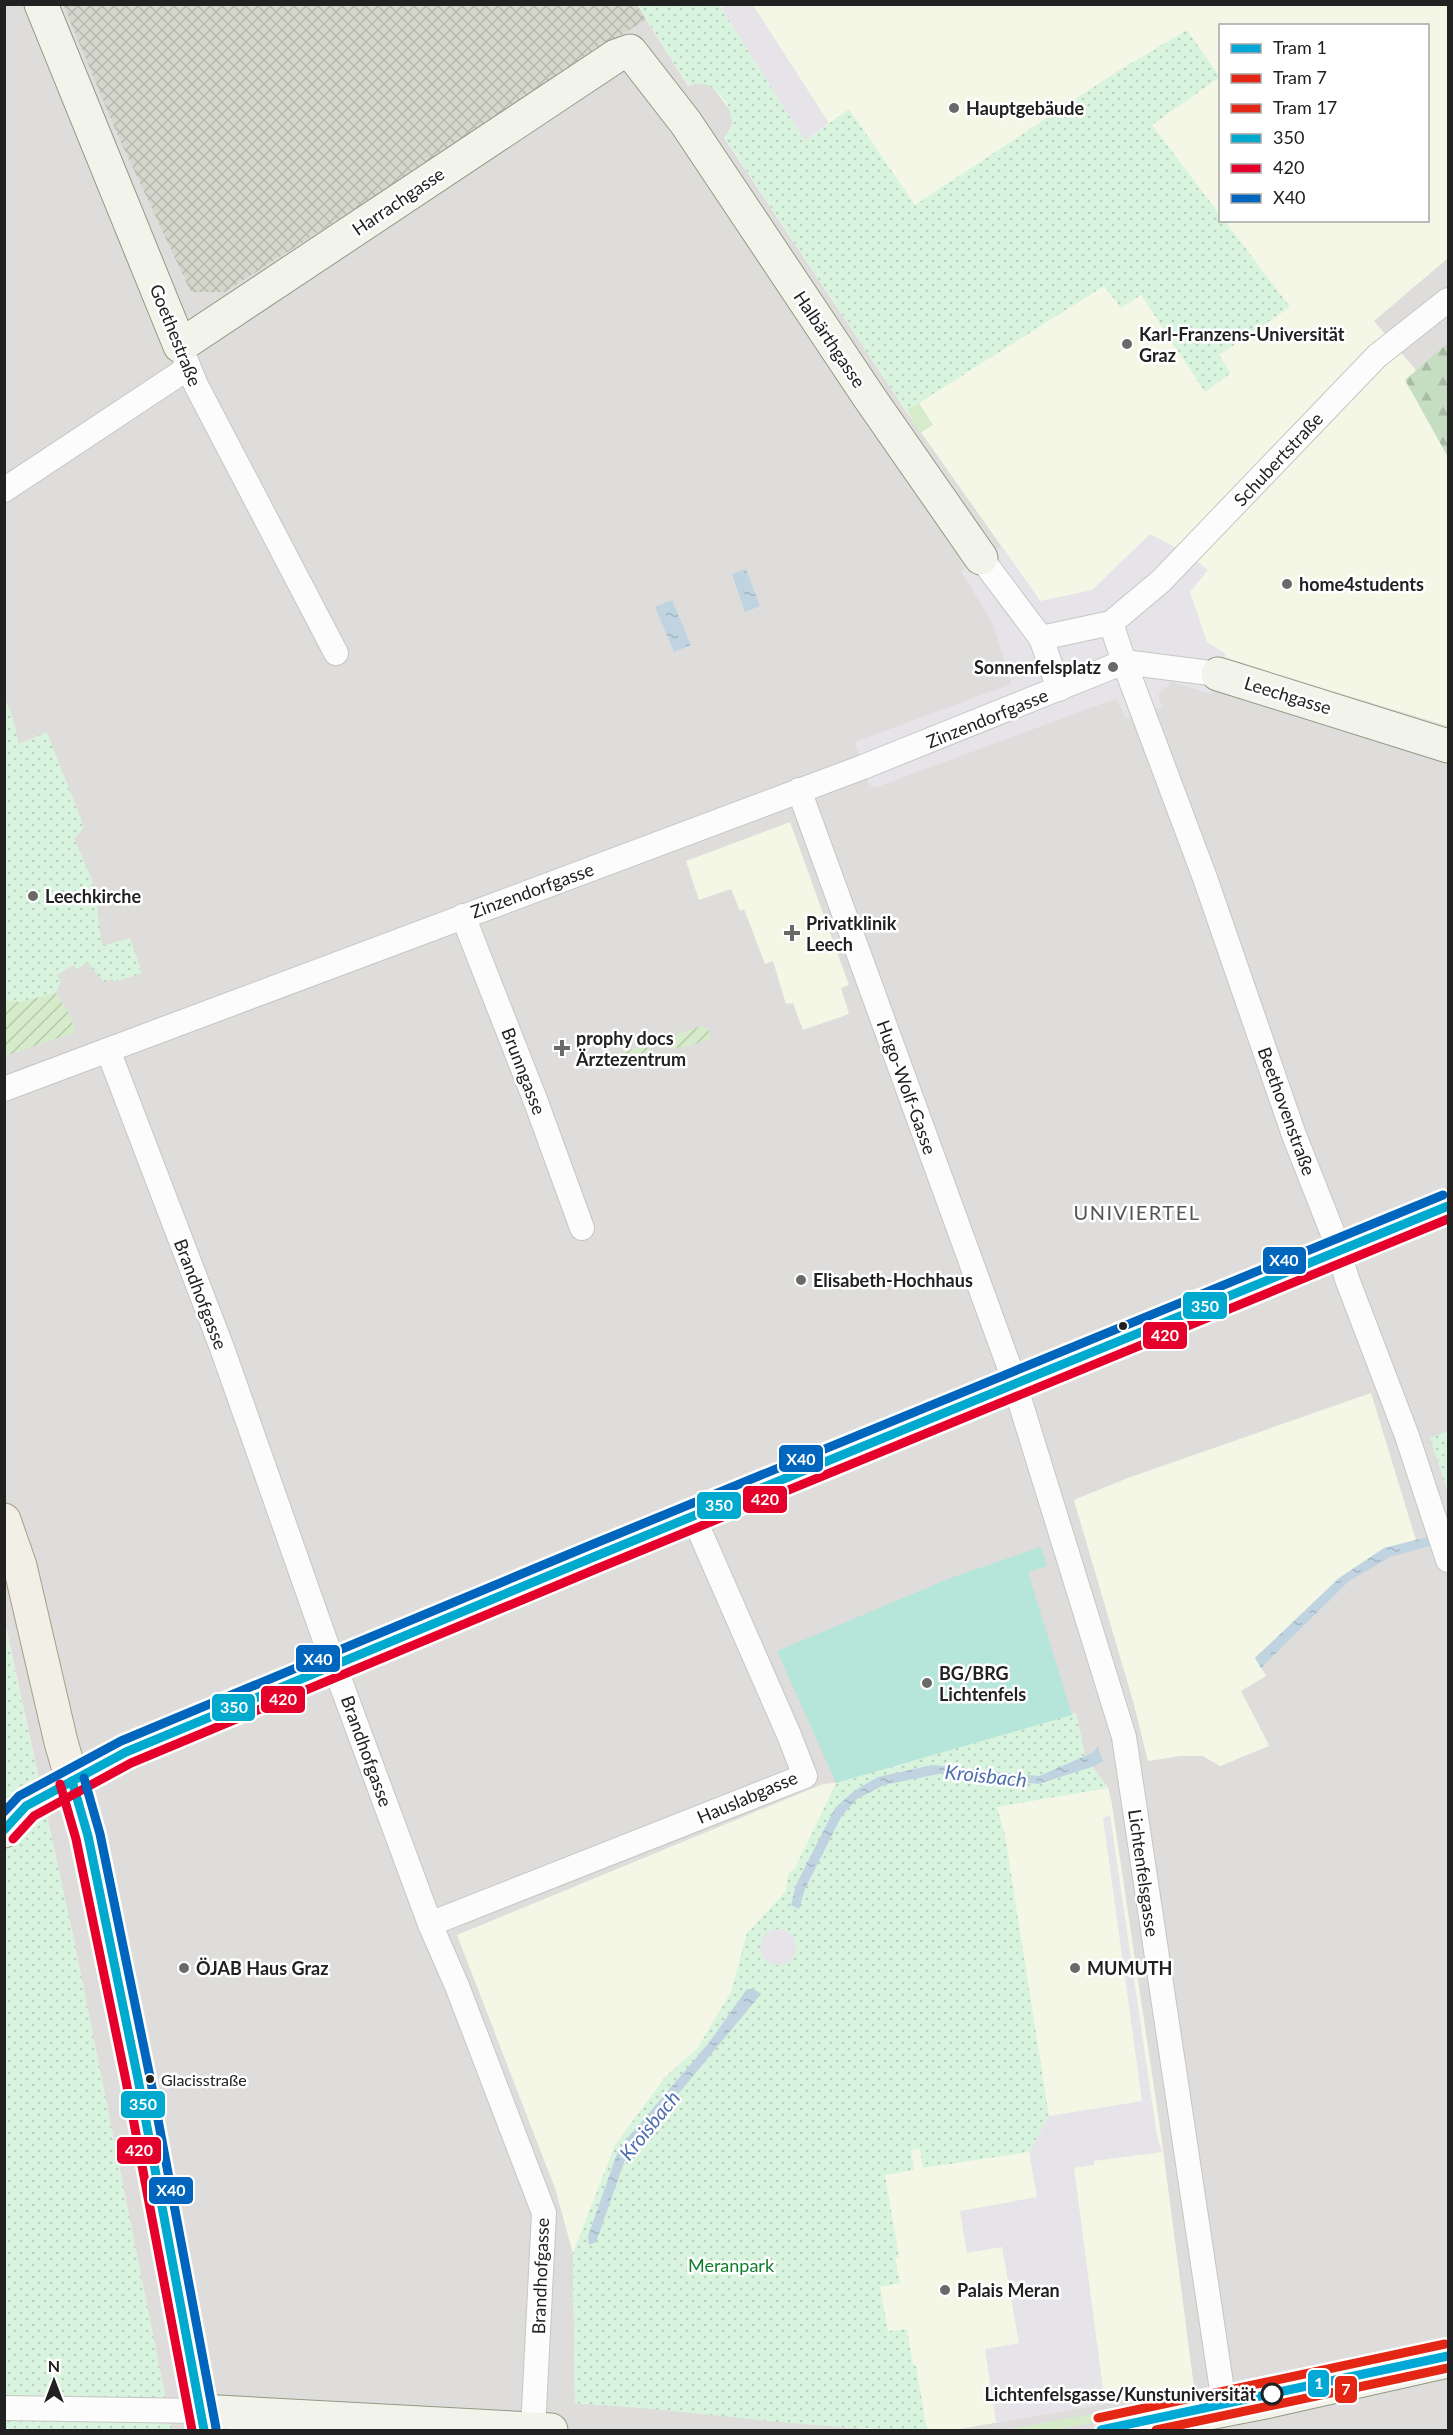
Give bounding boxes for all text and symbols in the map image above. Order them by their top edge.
legend [1219,24,1429,222]
text: Tram 1 [1273,36,1327,58]
text: Tram 7 [1273,66,1327,88]
text: Tram 17 [1273,96,1337,118]
place label: Hauptgebäude [966,97,1084,119]
marker: Hauptgebäude [947,101,961,115]
text: 350 [1273,126,1304,148]
text: 420 [1273,156,1304,178]
street label: Harrachgasse [348,162,448,240]
text: X40 [1273,186,1306,208]
street label: Goethestraße [146,281,206,389]
street label: Halbärthgasse [790,286,870,392]
place label: Karl-Franzens-Universität Graz [1139,323,1345,366]
marker: Karl-Franzens-Universität Graz [1120,337,1134,351]
street label: Schubertstraße [1229,407,1327,511]
place label: home4students [1299,573,1424,595]
marker: home4students [1280,577,1294,591]
place label: Sonnenfelsplatz [974,656,1101,678]
marker: Sonnenfelsplatz [1106,660,1120,674]
street label: Leechgasse [1242,671,1334,719]
street label: Zinzendorfgasse [923,684,1051,752]
street label: Zinzendorfgasse [468,858,596,922]
place label: Leechkirche [45,885,141,907]
marker: Leechkirche [26,889,40,903]
place label: Privatklinik Leech [806,912,897,955]
marker: Privatklinik Leech [783,924,801,942]
street label: Hugo-Wolf-Gasse [872,1017,942,1157]
street label: Brunngasse [497,1024,551,1118]
place label: prophy docs Ärztezentrum [575,1027,686,1070]
marker: prophy docs Ärztezentrum [553,1039,571,1057]
street label: Beethovenstraße [1254,1044,1320,1178]
district label: UNIVIERTEL [1074,1200,1200,1224]
street label: Brandhofgasse [170,1236,232,1352]
line badge: X40 [1262,1246,1307,1275]
text: X40 [1269,1250,1299,1269]
place label: Elisabeth-Hochhaus [813,1269,973,1291]
marker: Elisabeth-Hochhaus [794,1273,808,1287]
line badge: 350 [1182,1291,1228,1320]
text: 350 [1191,1296,1219,1315]
unlabelled marker [1117,1320,1129,1332]
line badge: 420 [1142,1321,1188,1350]
text: 420 [1151,1325,1179,1344]
line badge: X40 [778,1444,824,1473]
text: X40 [786,1449,816,1468]
line badge: 420 [742,1485,788,1514]
text: 420 [751,1489,779,1508]
line badge: 350 [696,1491,742,1520]
text: 350 [705,1495,733,1514]
line badge: X40 [295,1644,341,1673]
text: X40 [303,1649,333,1668]
place label: BG/BRG Lichtenfels [939,1662,1026,1705]
marker: BG/BRG Lichtenfels [920,1676,934,1690]
line badge: 420 [260,1685,306,1714]
text: 420 [269,1689,297,1708]
street label: Brandhofgasse [337,1692,397,1810]
line badge: 350 [211,1693,256,1722]
text: 350 [220,1697,248,1716]
water label: Kroisbach [944,1759,1028,1791]
street label: Hauslabgasse [693,1766,801,1828]
street label: Lichtenfelsgasse [1124,1808,1164,1938]
place label: ÖJAB Haus Graz [196,1957,328,1979]
place label: MUMUTH [1087,1957,1172,1979]
marker: ÖJAB Haus Graz [177,1961,191,1975]
marker: MUMUTH [1068,1961,1082,1975]
place label: Glacisstraße [161,2070,247,2089]
marker: Glacisstraße [144,2073,156,2085]
water label: Kroisbach [614,2086,684,2164]
line badge: 350 [120,2090,166,2119]
text: 350 [129,2094,157,2113]
line badge: 420 [116,2136,162,2165]
text: 420 [125,2140,153,2159]
line badge: X40 [148,2176,194,2205]
text: X40 [156,2180,186,2199]
street label: Brandhofgasse [527,2217,553,2335]
park label: Meranpark [688,2254,775,2276]
place label: Palais Meran [957,2279,1060,2301]
marker: Palais Meran [938,2283,952,2297]
north arrow [24,2351,84,2411]
text: N [48,2356,60,2375]
line badge: 1 [1307,2369,1330,2398]
text: 1 [1314,2373,1324,2392]
line badge: 7 [1334,2375,1358,2404]
text: 7 [1341,2379,1351,2398]
place label: Lichtenfelsgasse/Kunstuniversität [984,2383,1256,2405]
marker: Lichtenfelsgasse/Kunstuniversität [1261,2383,1283,2405]

